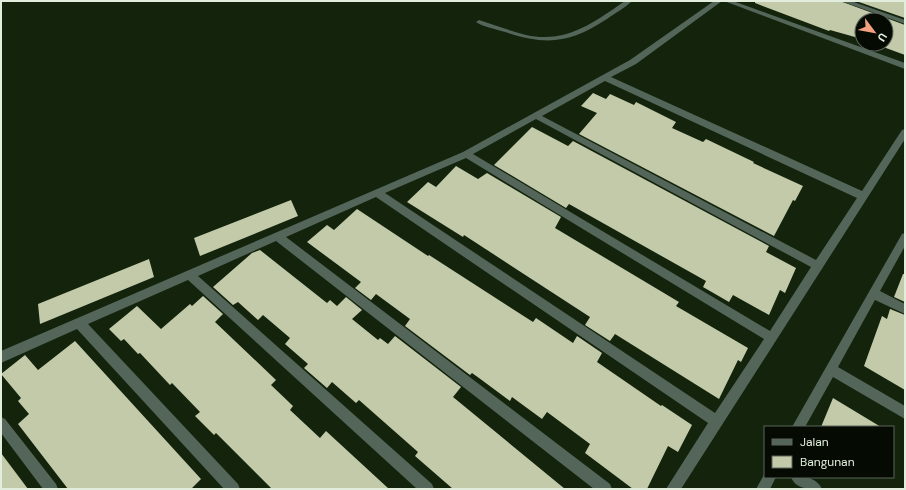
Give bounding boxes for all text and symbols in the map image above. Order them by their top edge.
north arrow [854,12,894,52]
text: U [875,30,890,44]
legend [764,426,894,478]
text: Jalan [800,434,829,450]
text: Bangunan [800,454,855,470]

